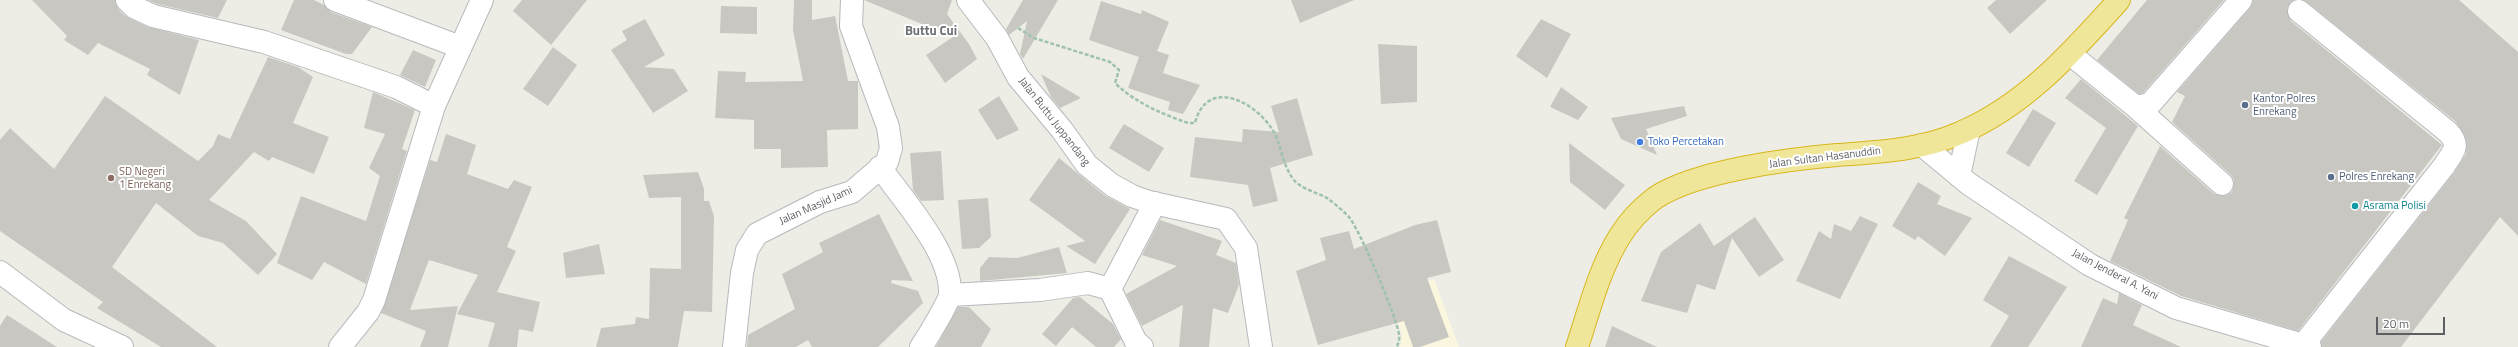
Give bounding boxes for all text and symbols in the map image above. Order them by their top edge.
district label: Buttu Cui [905,24,957,40]
street label: Jalan Buttu Juppandang [1015,75,1093,169]
place label: Kantor Polres Enrekang [2253,92,2316,118]
marker: Kantor Polres Enrekang [2240,100,2250,110]
place label: Toko Percetakan [1648,135,1724,149]
marker: Toko Percetakan [1635,137,1645,147]
street label: Jalan Sultan Hasanuddin [1768,145,1882,171]
place label: SD Negeri 1 Enrekang [119,165,171,191]
place label: Polres Enrekang [2339,170,2414,184]
marker: Polres Enrekang [2326,172,2336,182]
marker: SD Negeri 1 Enrekang [106,173,116,183]
street label: Jalan Masjid Jami [778,184,854,228]
place label: Asrama Polisi [2363,199,2426,213]
marker: Asrama Polisi [2350,201,2360,211]
street label: Jalan Jenderal A. Yani [2070,247,2160,303]
scale bar [2378,309,2447,335]
text: 20 m [2383,314,2409,333]

